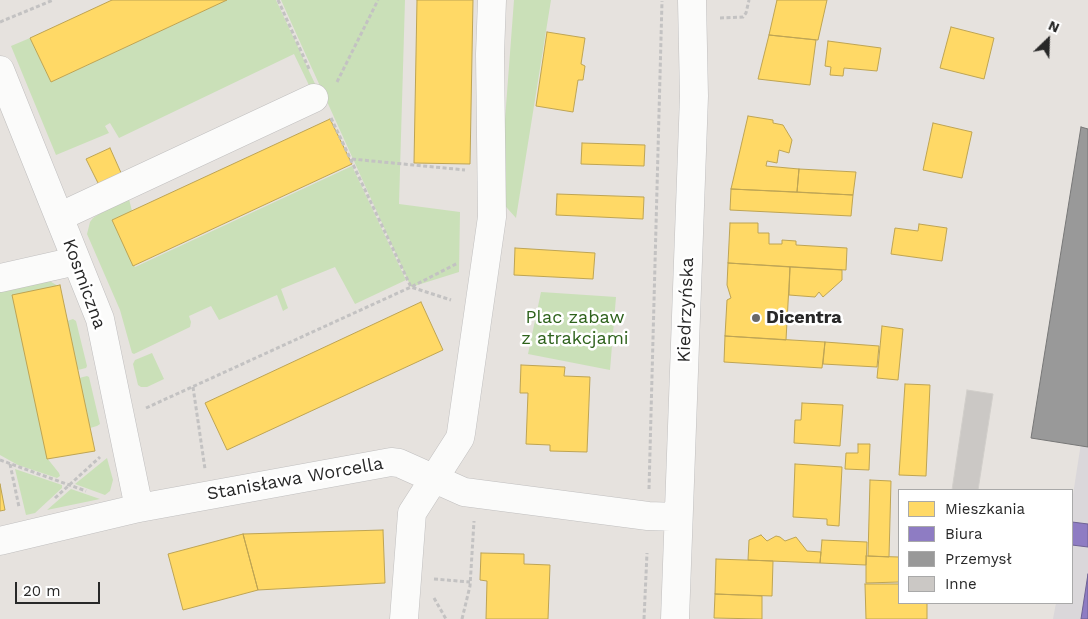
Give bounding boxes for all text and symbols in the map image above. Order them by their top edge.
north arrow [1023,15,1073,65]
text: N [1046,17,1062,36]
street label: Kosmiczna [58,236,110,332]
street label: Kiedrzyńska [673,257,699,363]
park label: Plac zabaw z atrakcjami [521,307,629,350]
place label: Dicentra [766,307,842,329]
marker: Dicentra [750,312,762,324]
street label: Stanisława Worcella [205,453,385,505]
legend [898,489,1073,604]
text: Mieszkania [945,500,1025,518]
text: Biura [945,525,982,543]
text: Przemysł [945,550,1012,568]
scale bar [18,572,102,604]
text: Inne [945,575,977,593]
text: 20 m [23,582,61,600]

